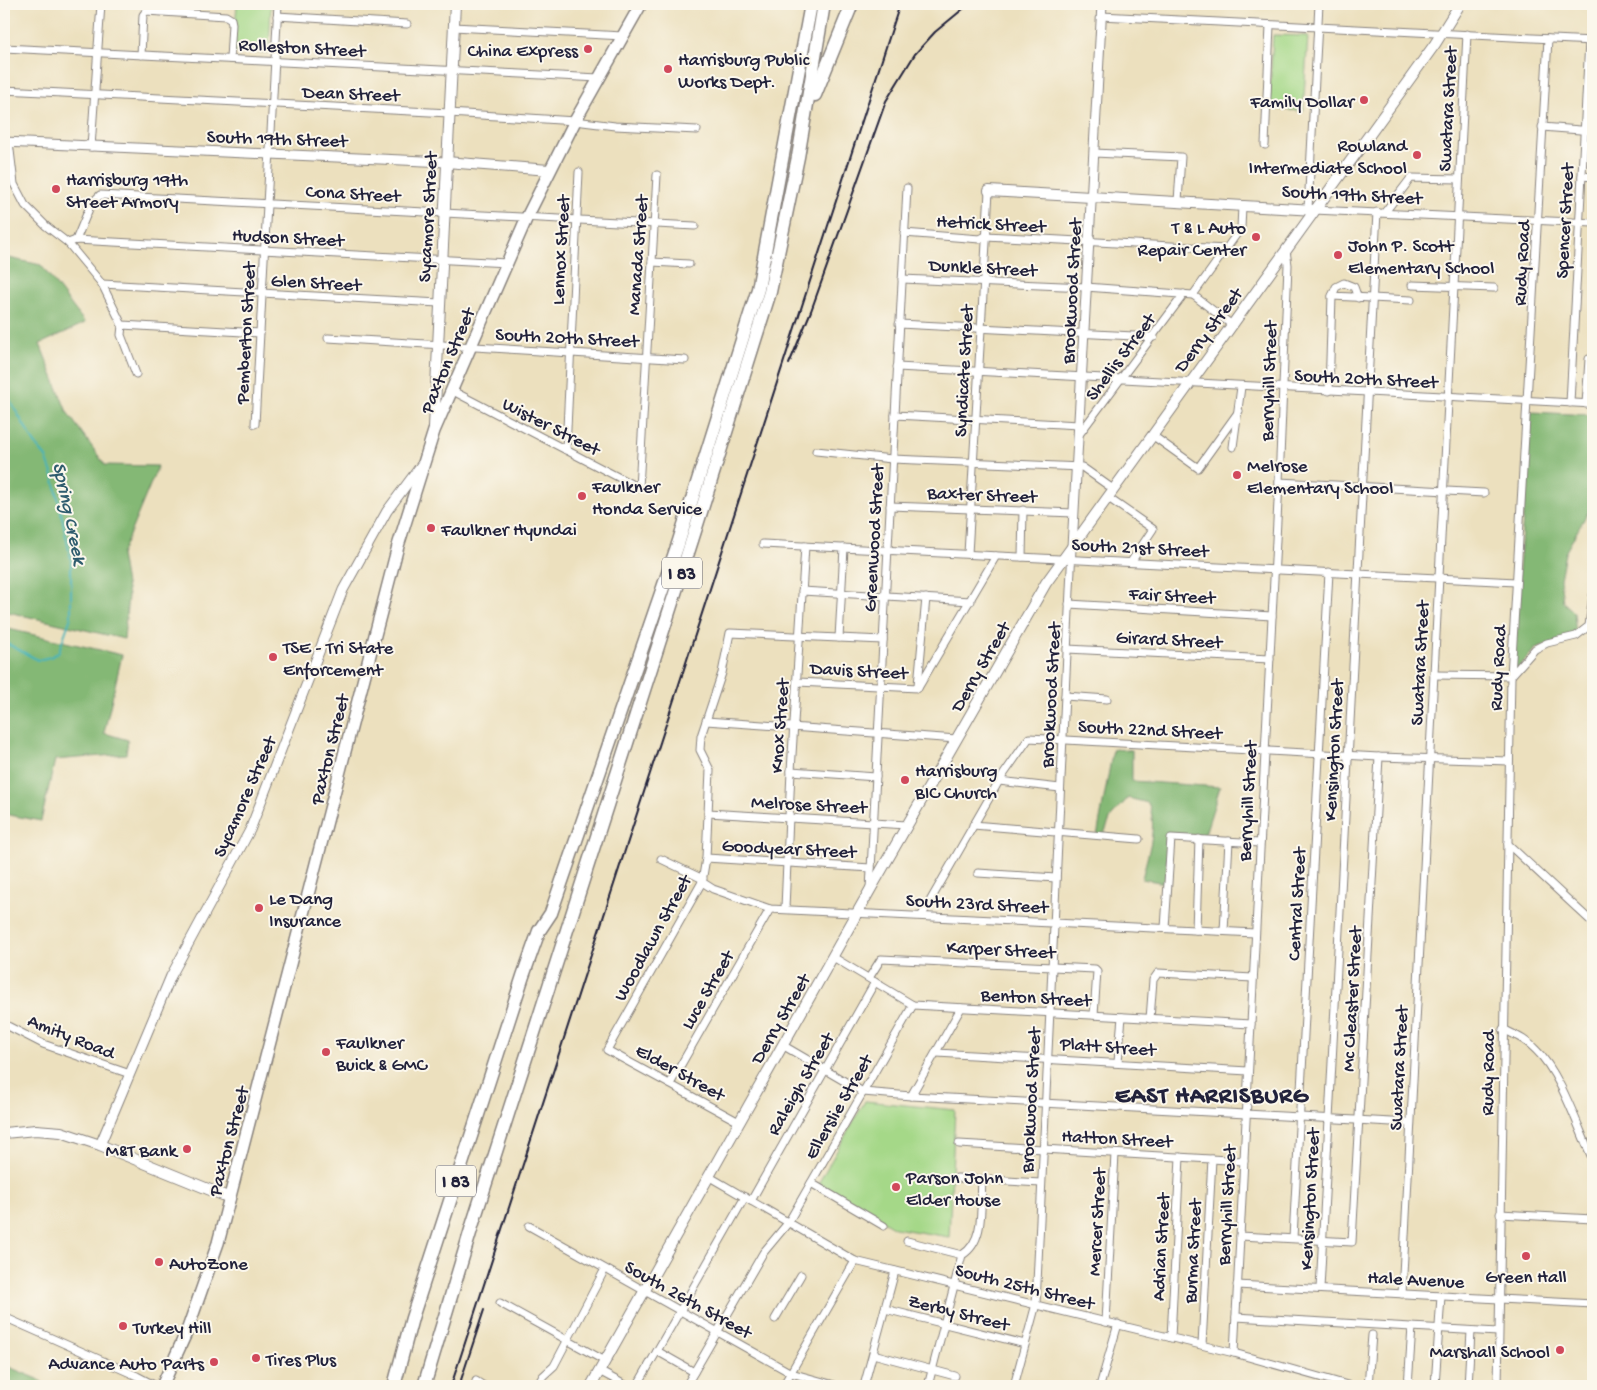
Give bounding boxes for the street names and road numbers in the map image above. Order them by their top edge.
street label: Rolleston Street [238,35,368,64]
street label: Swatara Street [1435,44,1464,172]
street label: Dean Street [300,82,402,109]
street label: South 19th Street [206,127,350,155]
street label: Sycamore Street [415,149,445,283]
street label: Spencer Street [1552,161,1581,279]
street label: South 19th Street [1281,181,1425,212]
street label: Cona Street [305,182,403,210]
street label: Manada Street [624,192,655,316]
street label: Lennox Street [548,193,577,306]
street label: Hetrick Street [936,211,1048,240]
street label: Brookwood Street [1058,216,1089,365]
street label: Rudy Road [1510,218,1537,306]
street label: Hudson Street [231,225,347,254]
street label: Dunkle Street [926,255,1040,284]
street label: Pemberton Street [232,259,263,406]
street label: Glen Street [270,271,364,298]
street label: Derry Street [1169,282,1250,380]
street label: Syndicate Street [951,302,981,438]
street label: Paxton Street [416,303,483,419]
street label: Shellis Street [1081,308,1163,406]
street label: Berryhill Street [1257,318,1284,443]
street label: South 20th Street [495,324,641,355]
street label: South 20th Street [1294,365,1440,396]
street label: Wister Street [498,394,605,464]
street label: Greenwood Street [860,461,891,613]
street label: Baxter Street [926,483,1039,510]
street label: South 21st Street [1071,534,1211,565]
road number: I 83 [662,558,702,588]
street label: Fair Street [1127,584,1218,611]
street label: Swatara Street [1407,598,1436,726]
street label: Derry Street [946,617,1018,719]
street label: Brookwood Street [1037,620,1068,769]
street label: Rudy Road [1486,623,1513,711]
street label: Girard Street [1115,627,1225,656]
street label: Davis Street [807,658,910,687]
street label: Knox Street [767,676,796,774]
street label: Kensington Street [1320,676,1351,822]
street label: Paxton Street [306,690,357,808]
street label: South 22nd Street [1077,716,1225,747]
street label: Sycamore Street [209,731,284,862]
street label: Berryhill Street [1235,738,1264,863]
street label: Melrose Street [750,792,869,821]
street label: Goodyear Street [721,835,859,866]
street label: Central Street [1284,845,1313,961]
street label: Woodlawn Street [610,870,699,1006]
street label: South 23rd Street [905,890,1051,921]
street label: Mc Cleaster Street [1338,924,1369,1072]
street label: Karper Street [946,937,1058,966]
street label: Luce Street [677,945,742,1034]
street label: Derry Street [746,969,818,1071]
street label: Benton Street [979,985,1094,1014]
street label: Swatara Street [1386,1003,1415,1131]
street label: Amity Road [24,1010,119,1067]
street label: Brookwood Street [1017,1025,1048,1174]
street label: Raleigh Street [763,1027,842,1140]
street label: Rudy Road [1477,1028,1502,1116]
street label: Platt Street [1058,1034,1159,1063]
street label: Elder Street [630,1040,730,1109]
street label: Ellerslie Street [801,1049,880,1164]
street label: Paxton Street [204,1082,257,1200]
street label: Kensington Street [1296,1125,1327,1271]
street label: Hatton Street [1061,1126,1175,1155]
street label: Berryhill Street [1214,1142,1243,1267]
street label: Mercer Street [1084,1165,1113,1277]
road number: I 83 [436,1166,476,1196]
street label: Adrian Street [1148,1190,1177,1302]
street label: Burma Street [1180,1196,1209,1305]
street label: South 26th Street [620,1257,757,1347]
street label: South 25th Street [952,1260,1098,1317]
street label: Hale Avenue [1367,1267,1465,1296]
street label: Zerby Street [905,1291,1013,1339]

